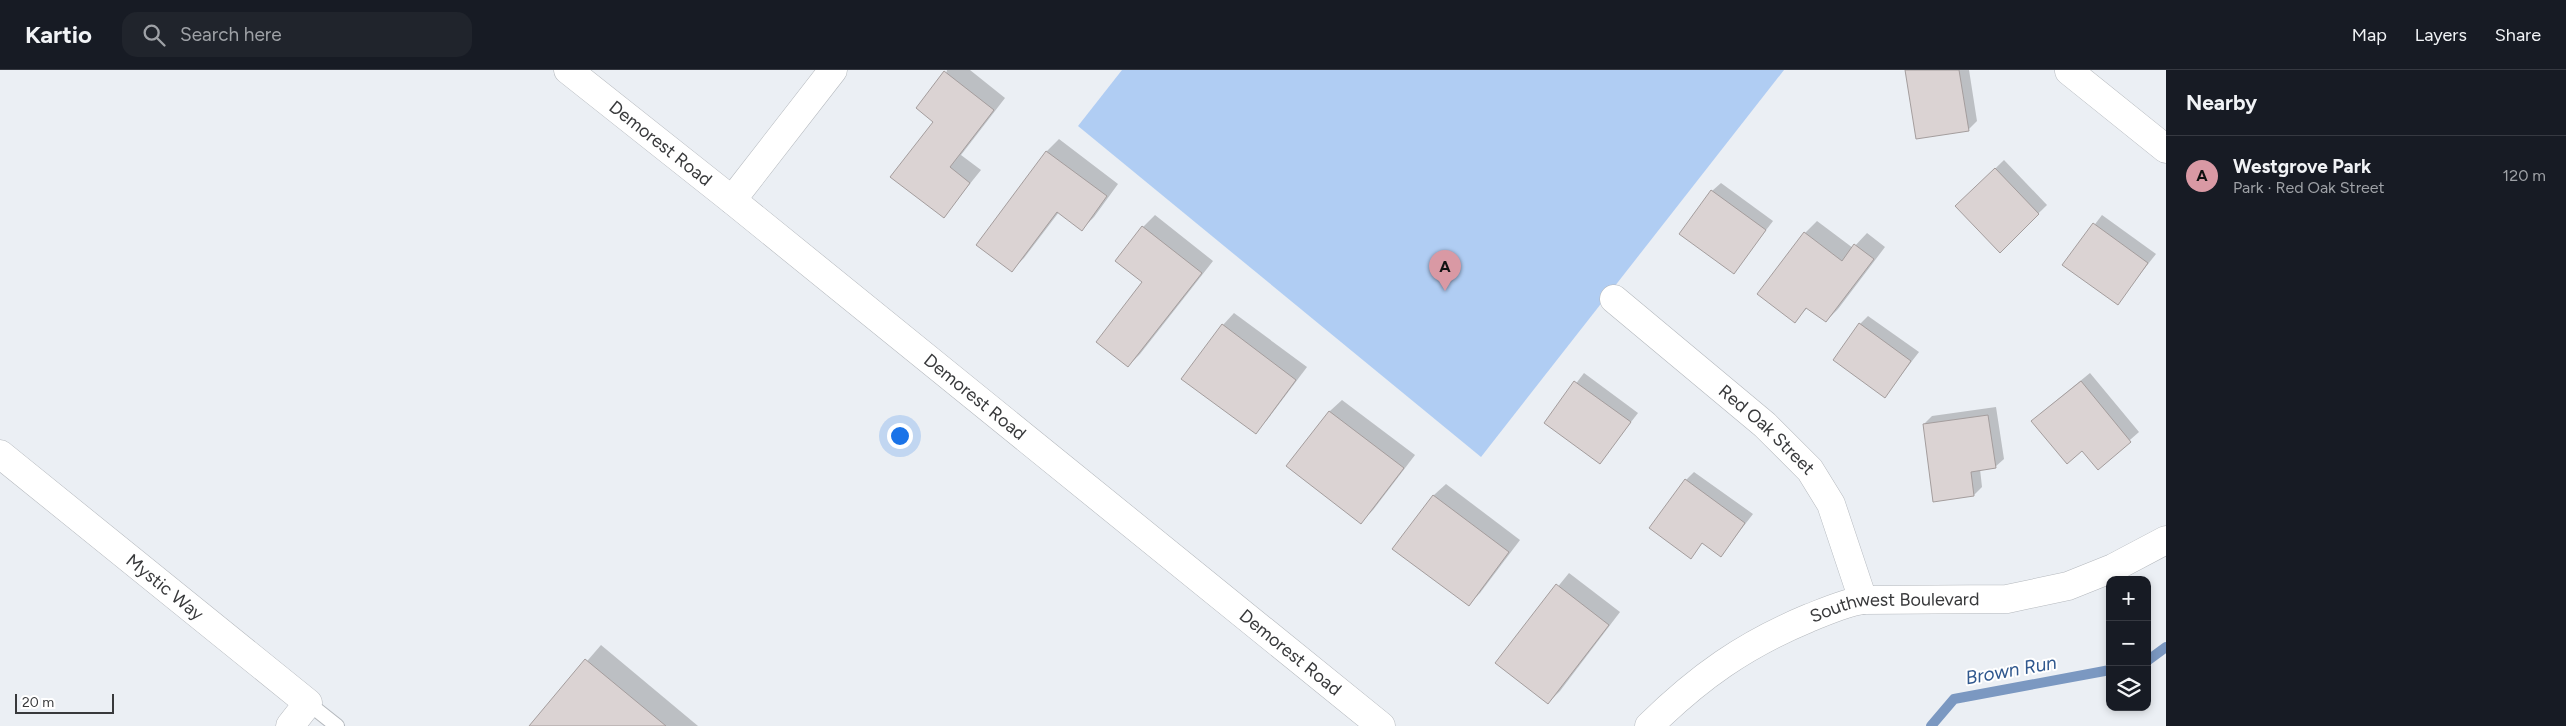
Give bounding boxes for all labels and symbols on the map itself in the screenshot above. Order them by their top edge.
street label: Demorest Road [605,96,716,191]
pin: A [1429,250,1461,291]
street label: Demorest Road [919,349,1030,445]
street label: Red Oak Street [1714,380,1819,479]
your location [887,423,913,449]
street label: Mystic Way [122,549,208,626]
street label: Southwest Boulevard [1807,588,1980,628]
street label: Demorest Road [1235,605,1346,700]
water label: Brown Run [1964,651,2059,689]
scale bar [15,691,114,714]

